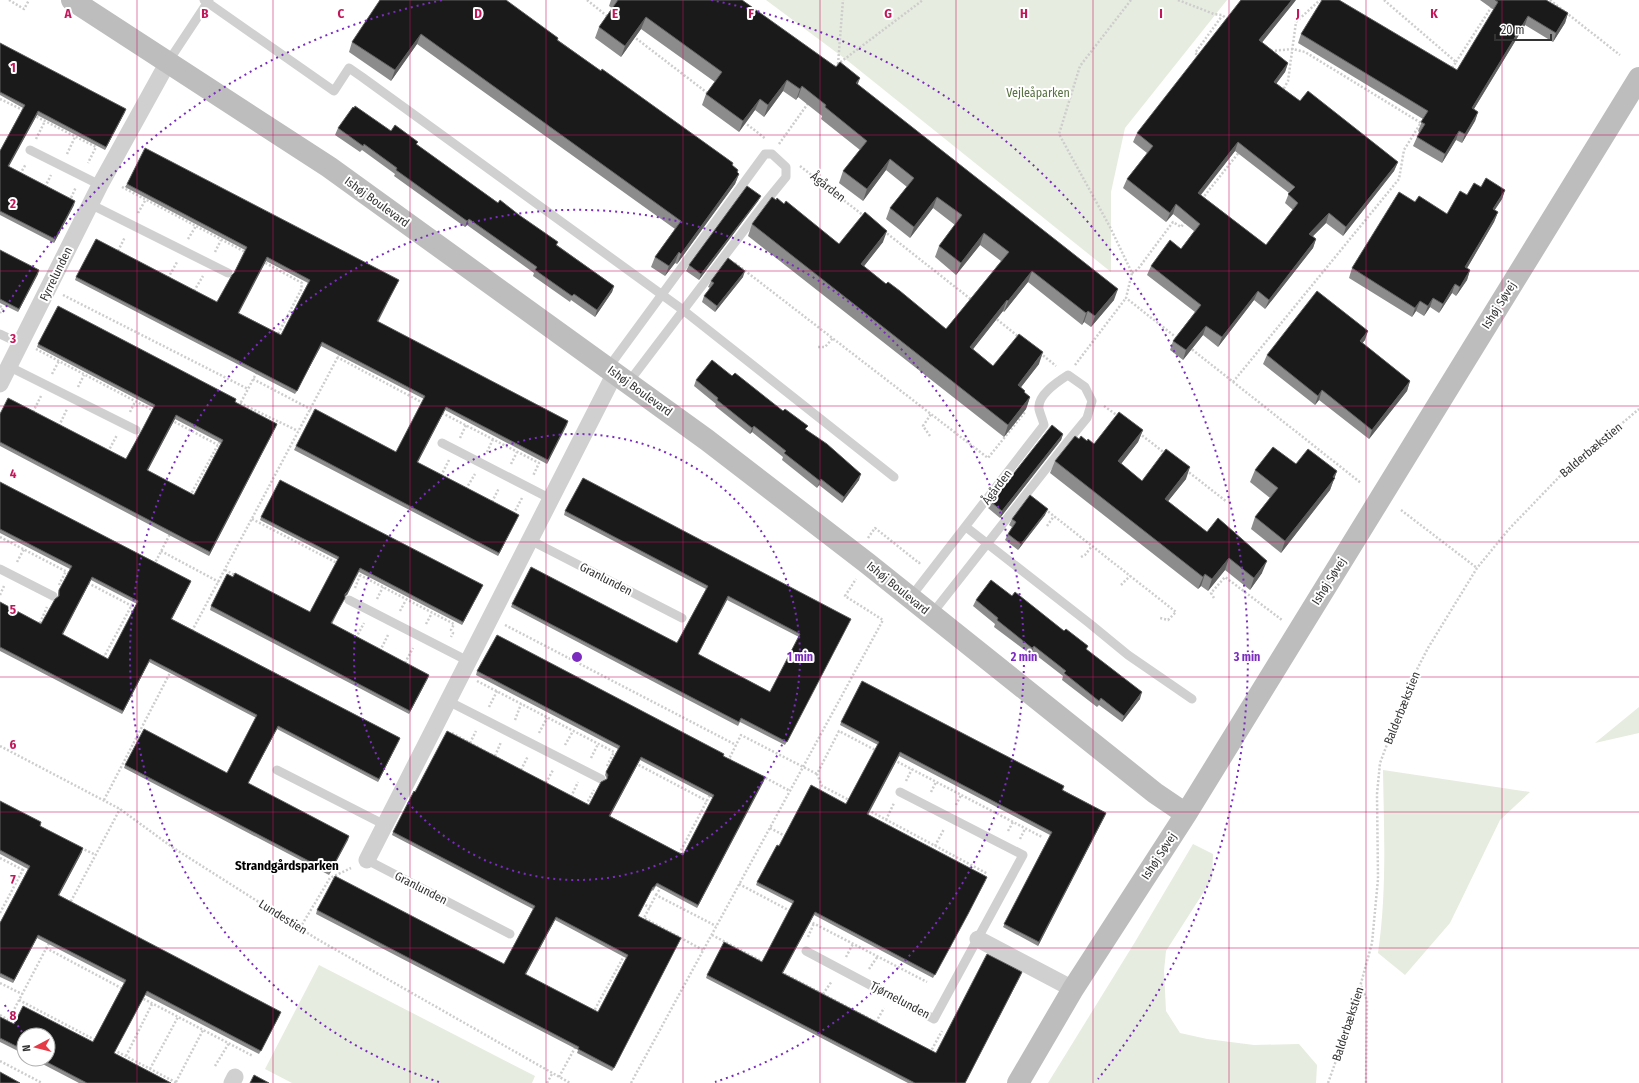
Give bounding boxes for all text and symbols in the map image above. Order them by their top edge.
text: A [63,6,72,21]
text: B [201,6,209,21]
text: C [338,6,345,21]
text: D [474,6,482,21]
text: E [612,6,618,21]
text: F [748,6,754,21]
text: G [884,6,892,21]
text: H [1020,6,1028,21]
text: I [1159,6,1163,21]
text: J [1295,6,1300,21]
text: K [1430,6,1438,21]
scale bar [1495,16,1551,42]
text: 20 m [1501,23,1525,37]
text: 1 [10,60,16,75]
park label: Vejleåparken [1006,86,1070,100]
street label: Ågården [808,168,849,205]
street label: Ishøj Boulevard [342,174,412,230]
text: 2 [9,196,16,211]
street label: Fyrrelunden [37,245,75,303]
street label: Ishøj Søvej [1479,279,1519,331]
text: 3 [9,331,16,346]
street label: Ishøj Boulevard [605,363,675,419]
street label: Balderbækstien [1557,420,1625,480]
text: 4 [10,466,17,481]
street label: Ågården [978,466,1015,507]
street label: Ishøj Søvej [1309,555,1349,607]
street label: Ishøj Boulevard [864,559,932,617]
street label: Granlunden [577,560,635,598]
text: 5 [10,602,16,617]
centre of rings [570,650,584,664]
text: 1 min [787,650,813,664]
text: 2 min [1010,650,1037,664]
text: 3 min [1233,650,1260,664]
street label: Balderbækstien [1381,670,1423,746]
text: 6 [10,737,17,752]
street label: Ishøj Søvej [1139,830,1179,882]
district label: Strandgårdsparken [235,858,339,873]
street label: Granlunden [392,869,450,907]
text: 7 [10,872,16,887]
street label: Lundestien [256,897,310,937]
street label: Tjørnelunden [868,978,932,1022]
street label: Balderbækstien [1329,985,1367,1063]
text: 8 [10,1008,17,1023]
north arrow [16,1027,56,1067]
text: N [20,1044,33,1052]

